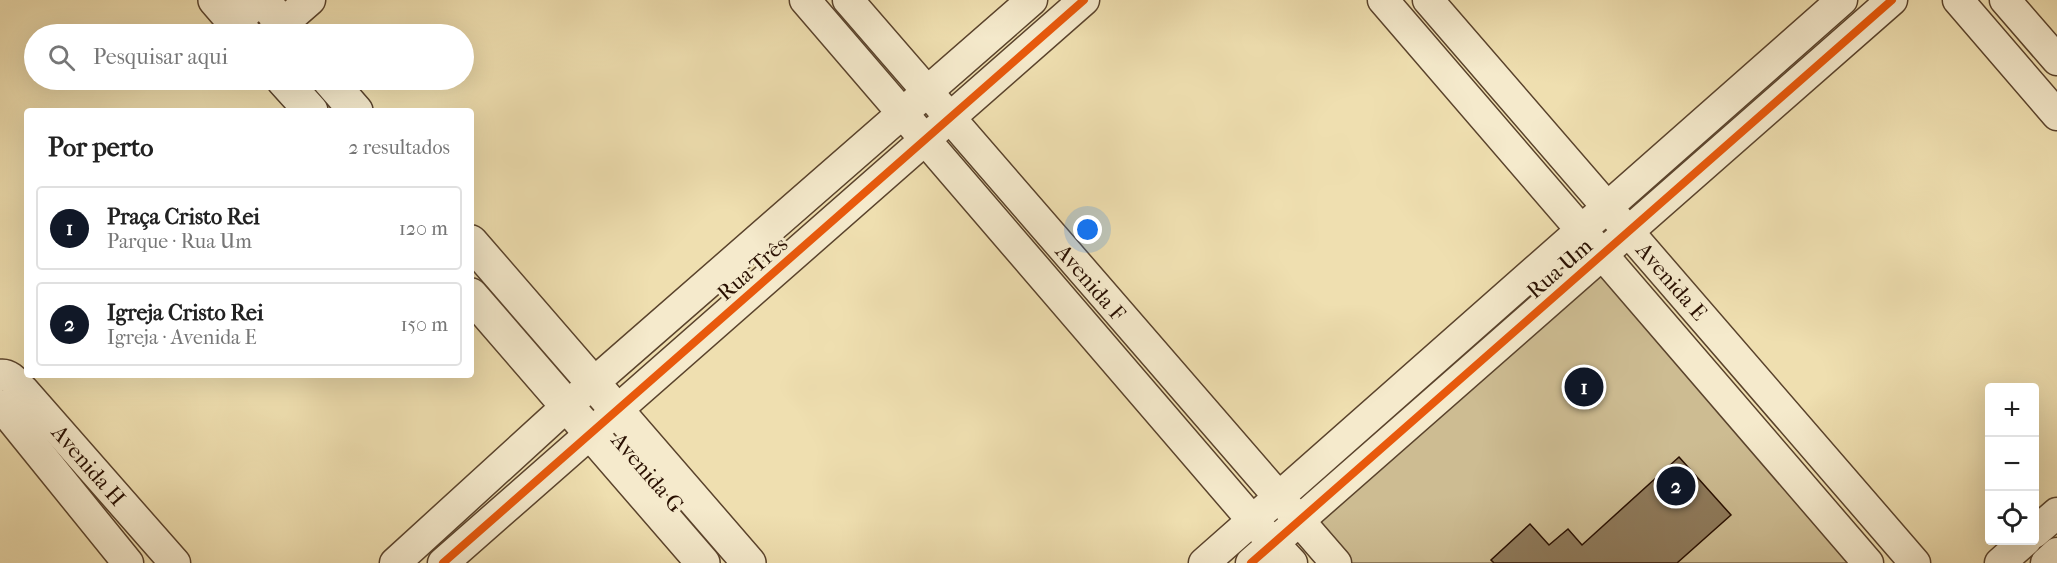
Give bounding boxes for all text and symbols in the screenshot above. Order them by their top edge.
search box [24,24,474,90]
icon: search [45,41,78,74]
text: Pesquisar aqui [93,44,228,70]
text: Por perto [48,132,153,163]
text: 2 resultados [348,136,450,159]
text: Praça Cristo Rei [107,204,260,230]
your location [1073,215,1102,244]
text: 1 [66,217,73,240]
text: 120 m [399,217,448,240]
text: Parque · Rua Um [107,230,252,253]
street label: Rua Três [712,231,793,306]
street label: Rua Um [1522,233,1598,304]
street label: Avenida E [1630,237,1712,326]
street label: Avenida F [1049,238,1131,326]
text: Igreja Cristo Rei [107,300,263,326]
text: 2 [64,313,75,336]
text: 150 m [400,313,448,336]
text: Igreja · Avenida E [107,326,257,349]
pin: 1 [1564,364,1604,410]
map controls [1985,383,2039,545]
button: + [1985,383,2039,437]
street label: Avenida H [45,419,130,511]
street label: Avenida G [605,427,689,518]
button: − [1985,437,2039,491]
pin: 2 [1656,464,1696,508]
button: locate [1985,491,2039,545]

